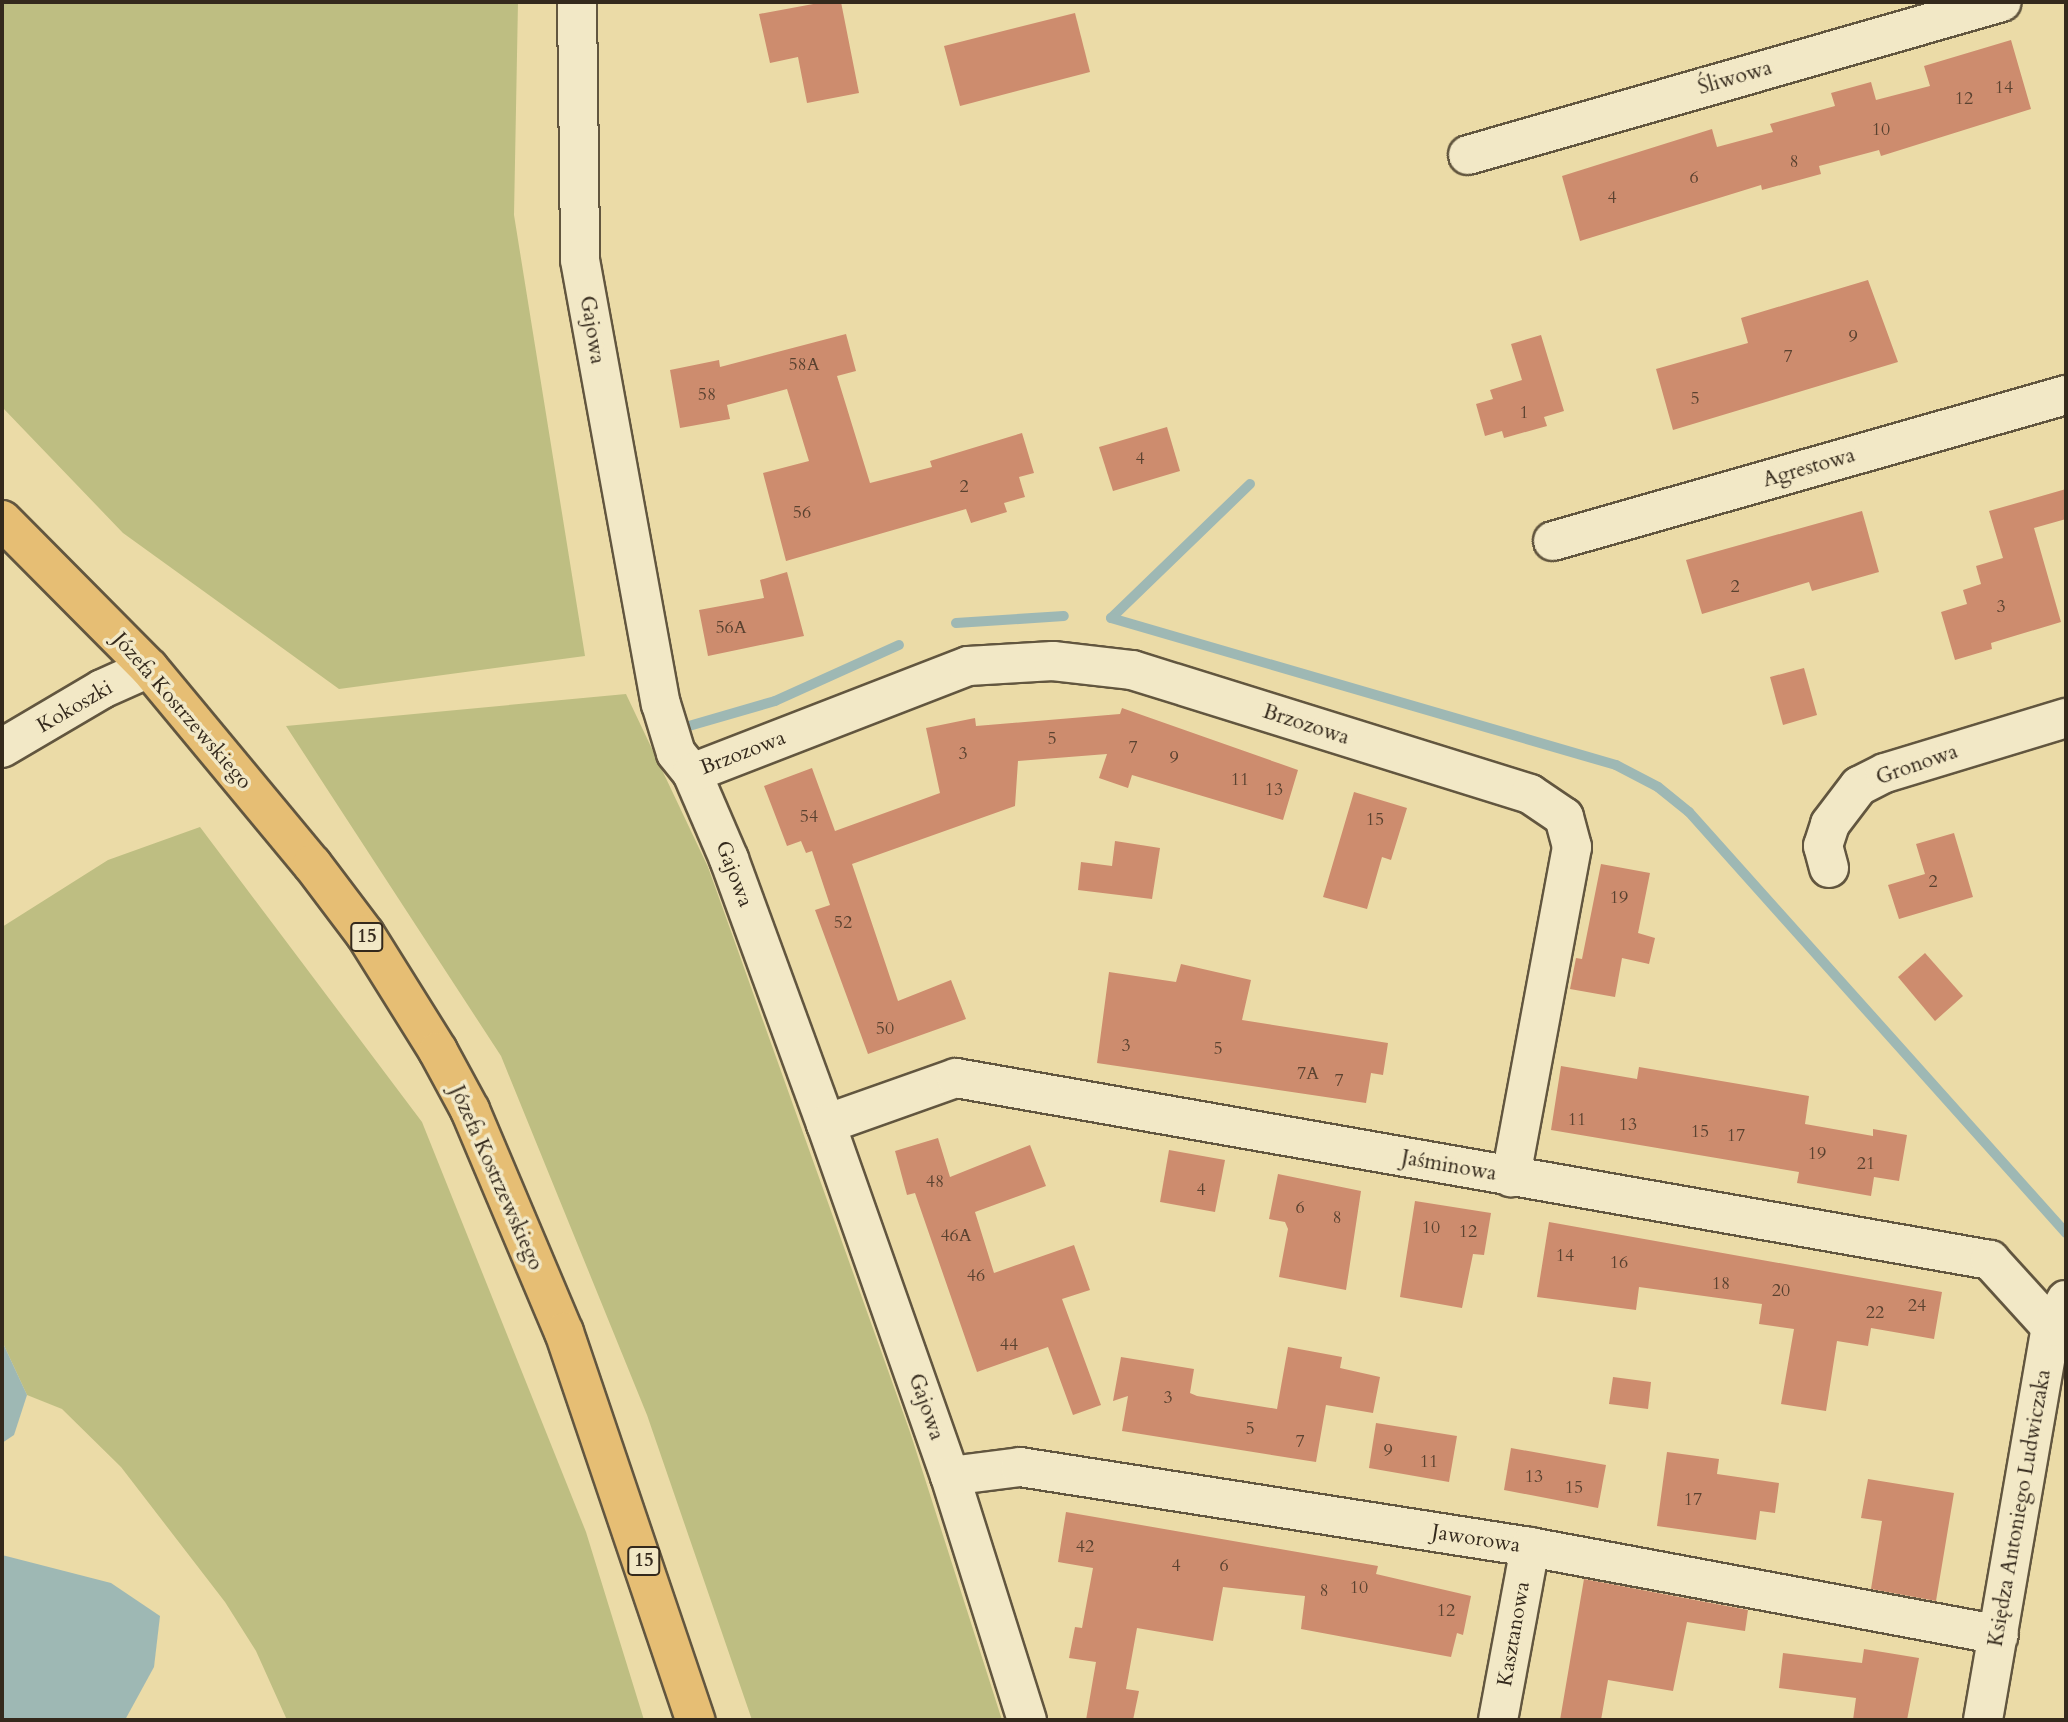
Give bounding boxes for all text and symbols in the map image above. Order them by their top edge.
street label: Śliwowa [1695,55,1775,101]
house number: 14 [1995,77,2013,99]
house number: 12 [1955,88,1973,110]
house number: 10 [1872,119,1890,141]
house number: 8 [1789,151,1799,173]
house number: 6 [1689,167,1699,189]
house number: 4 [1607,187,1617,209]
street label: Gajowa [574,294,610,366]
house number: 9 [1848,326,1858,348]
house number: 7 [1783,346,1793,368]
house number: 58A [788,354,820,376]
house number: 58 [698,384,716,406]
house number: 5 [1690,388,1700,410]
house number: 1 [1519,402,1529,424]
street label: Agrestowa [1760,443,1858,493]
house number: 4 [1135,448,1145,470]
house number: 2 [959,476,969,498]
house number: 56 [793,502,811,524]
house number: 2 [1730,576,1740,598]
house number: 3 [1996,596,2006,618]
house number: 56A [715,617,747,639]
street label: Józefa Kostrzewskiego [107,628,257,794]
street label: Kokoszki [33,675,117,739]
street label: Brzozowa [1260,699,1352,751]
street label: Brzozowa [697,725,789,781]
house number: 5 [1047,728,1057,750]
house number: 7 [1128,737,1138,759]
street label: Gronowa [1873,739,1961,791]
house number: 3 [958,743,968,765]
house number: 9 [1169,747,1179,769]
house number: 11 [1231,769,1249,791]
house number: 13 [1265,779,1283,801]
house number: 54 [800,806,818,828]
house number: 15 [1366,809,1384,831]
street label: Gajowa [710,837,758,911]
house number: 2 [1928,871,1938,893]
house number: 19 [1610,887,1628,909]
house number: 52 [834,912,852,934]
road number: 15 [350,922,384,953]
house number: 50 [876,1018,894,1040]
house number: 3 [1121,1035,1131,1057]
house number: 5 [1213,1038,1223,1060]
house number: 7A [1297,1063,1319,1085]
house number: 7 [1334,1070,1344,1092]
street label: Józefa Kostrzewskiego [444,1082,548,1274]
house number: 11 [1568,1109,1586,1131]
house number: 13 [1619,1114,1637,1136]
house number: 15 [1691,1121,1709,1143]
house number: 17 [1727,1125,1745,1147]
house number: 19 [1808,1143,1826,1165]
street label: Jaśminowa [1400,1145,1498,1187]
house number: 21 [1857,1153,1875,1175]
house number: 48 [926,1171,944,1193]
house number: 4 [1196,1179,1206,1201]
house number: 6 [1295,1197,1305,1219]
house number: 8 [1332,1207,1342,1229]
house number: 10 [1422,1217,1440,1239]
house number: 12 [1459,1221,1477,1243]
house number: 46A [940,1225,972,1247]
house number: 14 [1556,1245,1574,1267]
house number: 16 [1610,1252,1628,1274]
house number: 46 [967,1265,985,1287]
house number: 18 [1712,1273,1730,1295]
house number: 20 [1772,1280,1790,1302]
house number: 24 [1908,1295,1926,1317]
house number: 22 [1866,1302,1884,1324]
house number: 44 [1000,1334,1018,1356]
street label: Księdza Antoniego Ludwiczaka [1983,1368,2057,1648]
street label: Gajowa [903,1370,949,1444]
house number: 3 [1163,1387,1173,1409]
house number: 5 [1245,1418,1255,1440]
house number: 7 [1295,1431,1305,1453]
house number: 9 [1383,1440,1393,1462]
house number: 11 [1420,1451,1438,1473]
house number: 13 [1525,1466,1543,1488]
house number: 15 [1565,1477,1583,1499]
house number: 17 [1684,1489,1702,1511]
street label: Jaworowa [1430,1520,1522,1558]
house number: 42 [1076,1536,1094,1558]
road number: 15 [626,1546,662,1576]
house number: 4 [1171,1555,1181,1577]
house number: 6 [1219,1555,1229,1577]
house number: 10 [1350,1577,1368,1599]
house number: 8 [1319,1580,1329,1602]
street label: Kasztanowa [1492,1580,1536,1688]
house number: 12 [1437,1600,1455,1622]

